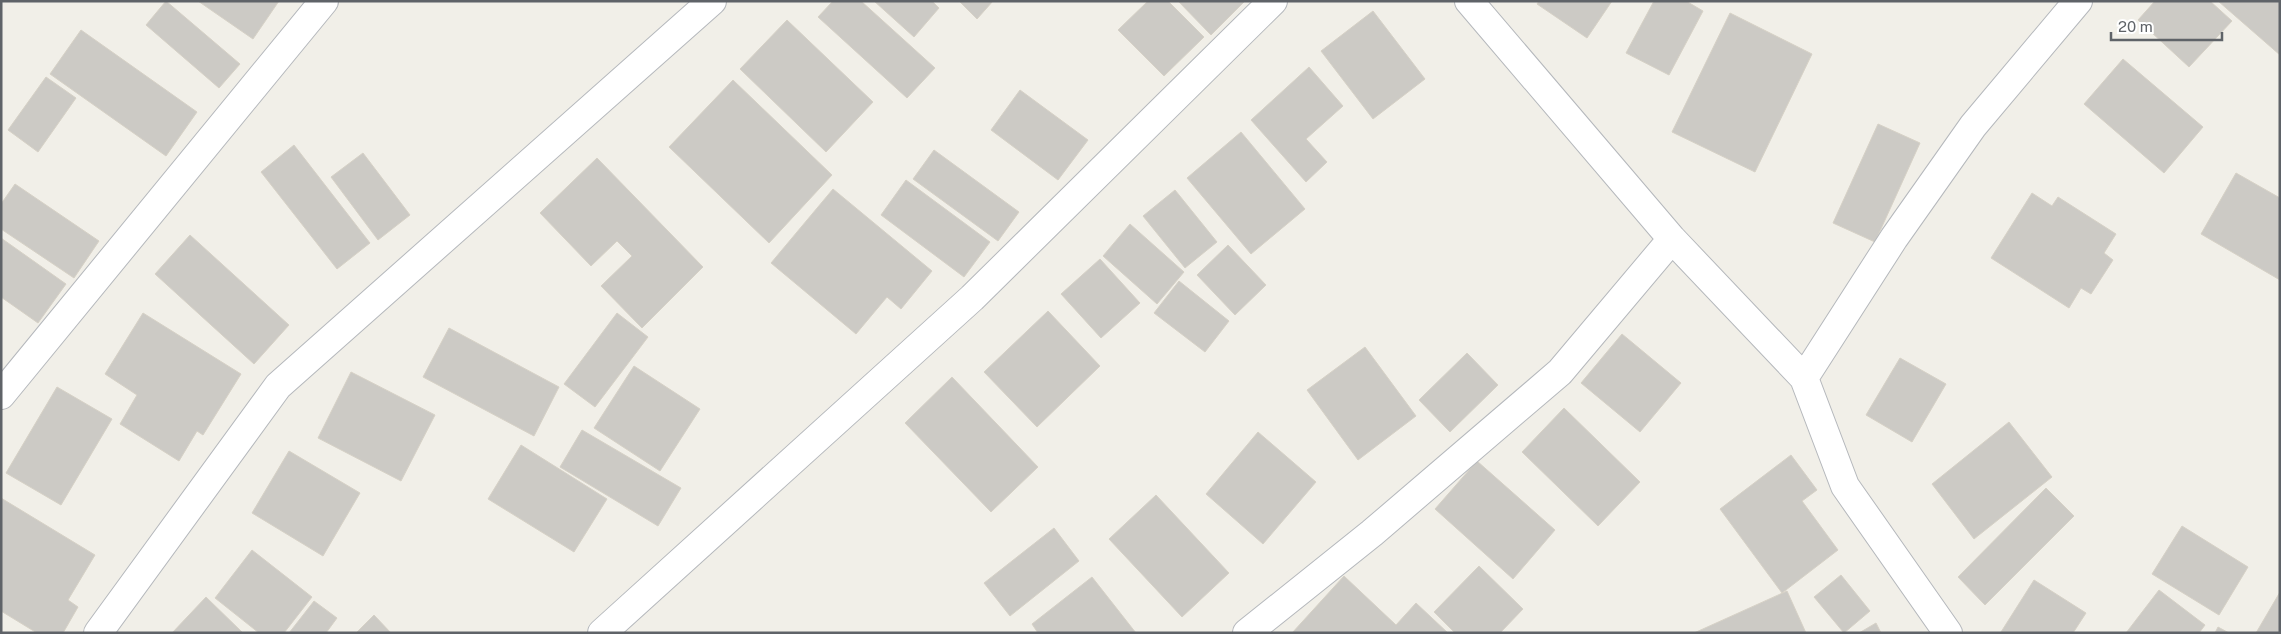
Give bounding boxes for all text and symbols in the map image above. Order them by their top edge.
scale bar [2111,10,2222,42]
text: 20 m [2118,18,2153,35]

